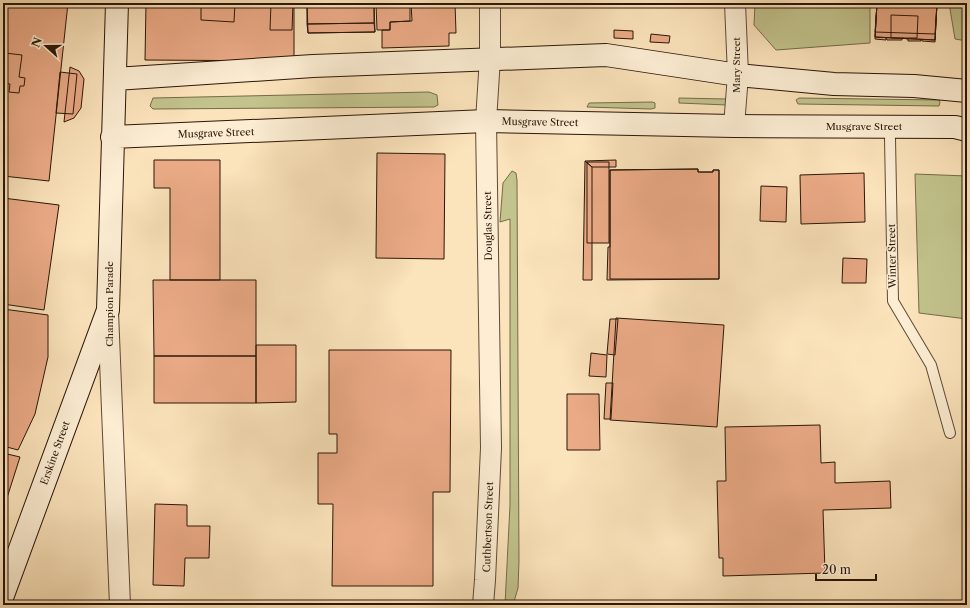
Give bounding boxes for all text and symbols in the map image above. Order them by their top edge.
north arrow [26,26,66,66]
text: N [28,35,45,49]
street label: Mary Street [730,37,743,93]
street label: Musgrave Street [502,115,579,129]
street label: Musgrave Street [826,120,903,133]
street label: Musgrave Street [177,125,255,141]
street label: Douglas Street [481,191,495,261]
street label: Winter Street [885,223,899,289]
street label: Champion Parade [103,261,116,347]
street label: Erskine Street [37,419,73,487]
street label: Cuthbertson Street [480,481,496,573]
scale bar [816,556,876,582]
text: 20 m [822,562,851,577]

